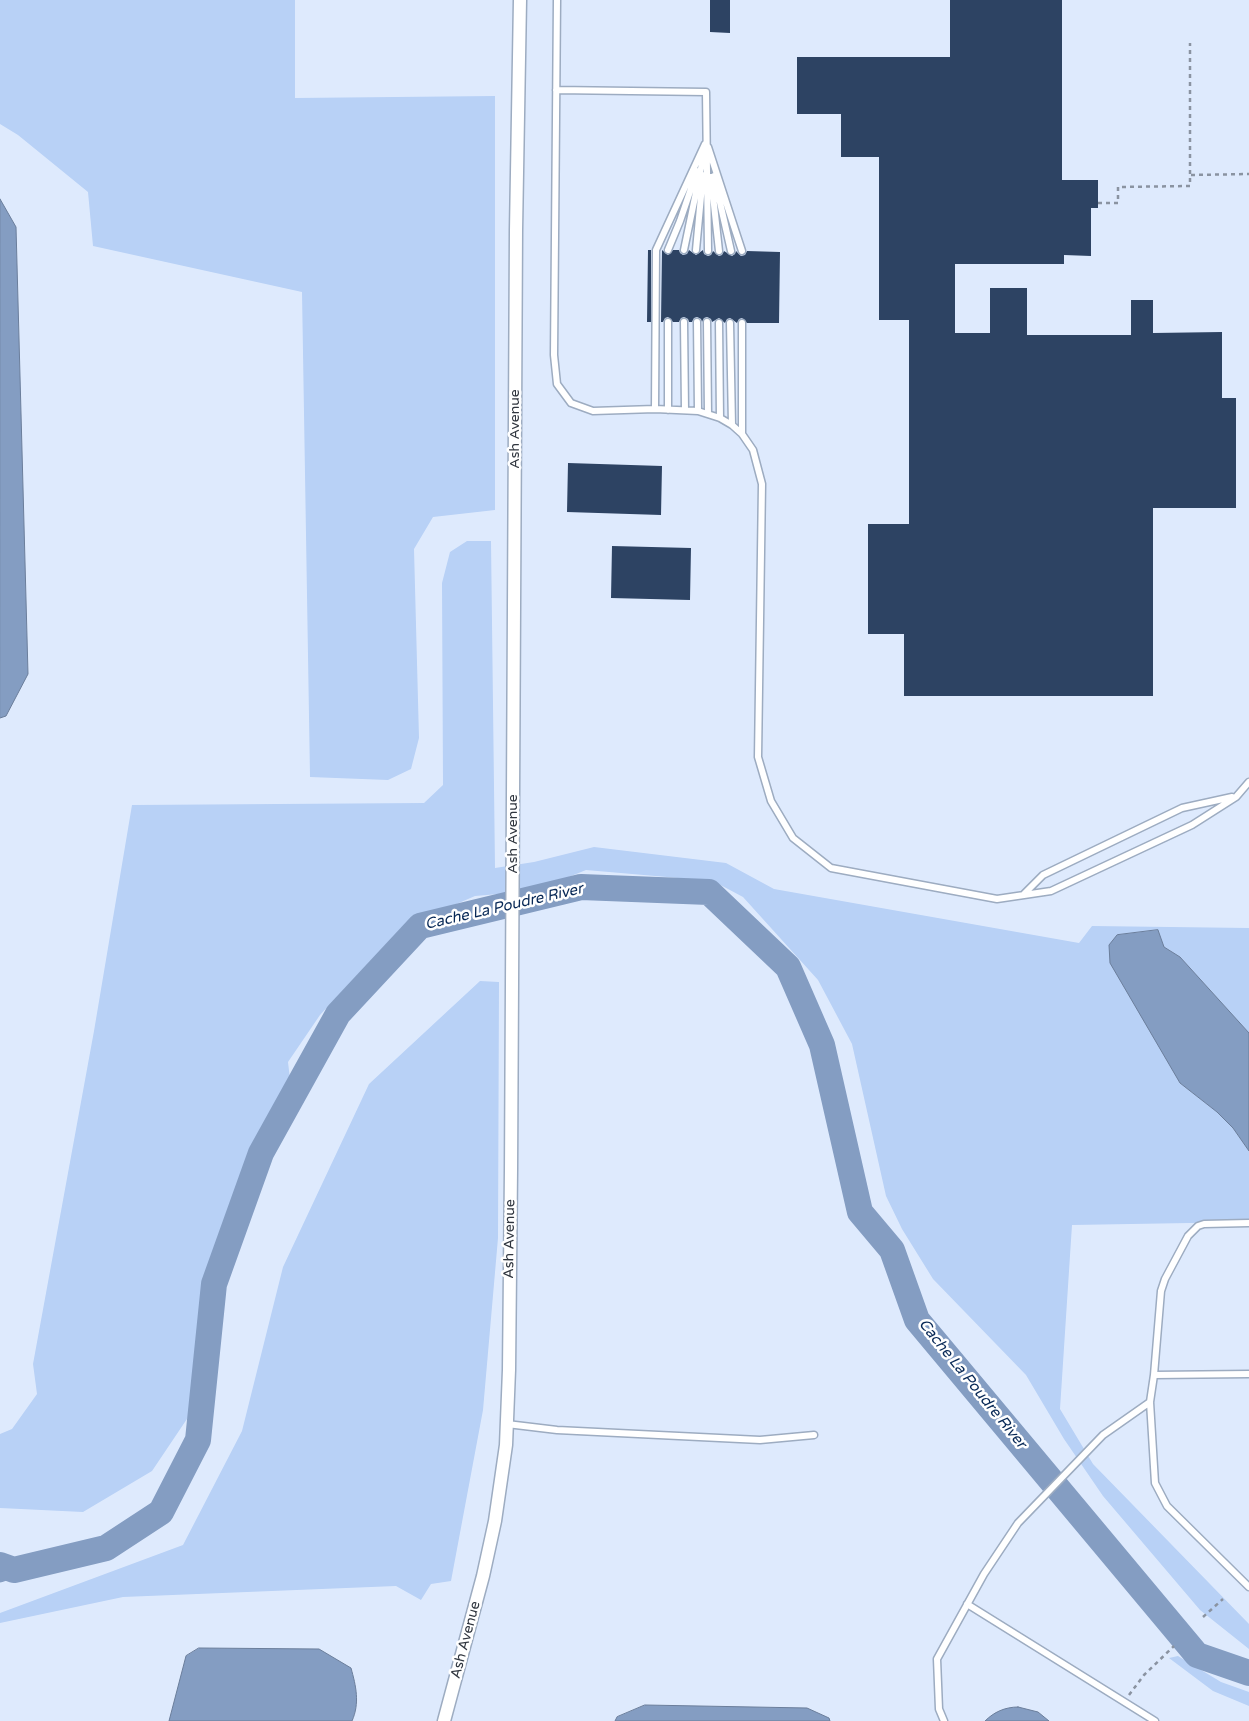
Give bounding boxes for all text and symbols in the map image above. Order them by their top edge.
street label: Ash Avenue [507,389,523,469]
street label: Ash Avenue [505,794,521,874]
water label: Cache La Poudre River [423,880,585,934]
street label: Ash Avenue [501,1199,519,1279]
water label: Cache La Poudre River [914,1316,1030,1452]
street label: Ash Avenue [448,1599,484,1681]

